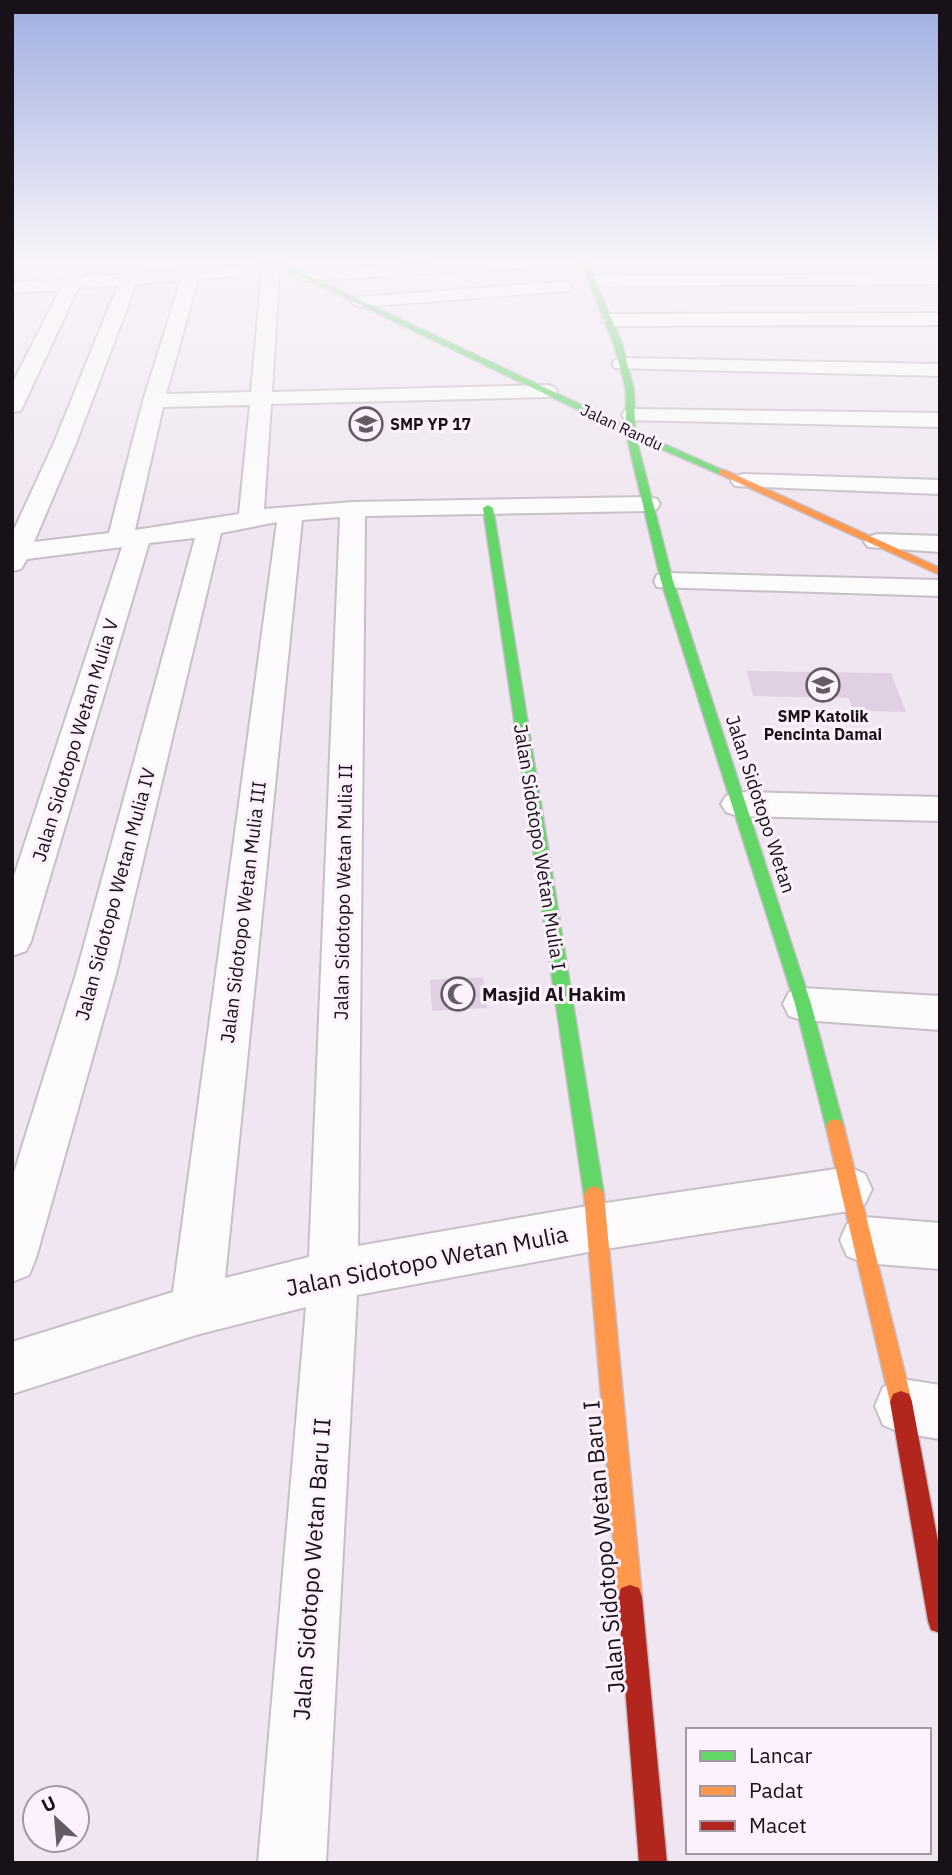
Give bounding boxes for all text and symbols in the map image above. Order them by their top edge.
street label: Jalan Randu [578,399,666,455]
school or university icon: SMP YP 17 [347,405,385,443]
place label: SMP YP 17 [390,414,471,434]
street label: Jalan Sidotopo Wetan Mulia V [27,615,124,864]
school or university icon: SMP Katolik Pencinta Damai [804,666,842,704]
place label: SMP Katolik Pencinta Damai [764,706,882,744]
street label: Jalan Sidotopo Wetan [721,712,801,896]
street label: Jalan Sidotopo Wetan Mulia I [509,722,571,972]
street label: Jalan Sidotopo Wetan Mulia II [329,764,357,1020]
street label: Jalan Sidotopo Wetan Mulia IV [70,765,160,1023]
street label: Jalan Sidotopo Wetan Mulia III [215,780,271,1044]
mosque icon: Masjid Al Hakim [439,975,477,1013]
place label: Masjid Al Hakim [482,982,626,1006]
street label: Jalan Sidotopo Wetan Mulia [283,1218,570,1302]
street label: Jalan Sidotopo Wetan Baru I [575,1399,631,1695]
street label: Jalan Sidotopo Wetan Baru II [285,1417,337,1721]
legend [686,1728,931,1854]
text: Lancar [749,1741,812,1769]
text: Padat [749,1776,804,1804]
north arrow [21,1784,91,1854]
text: U [37,1790,60,1817]
text: Macet [749,1811,807,1839]

